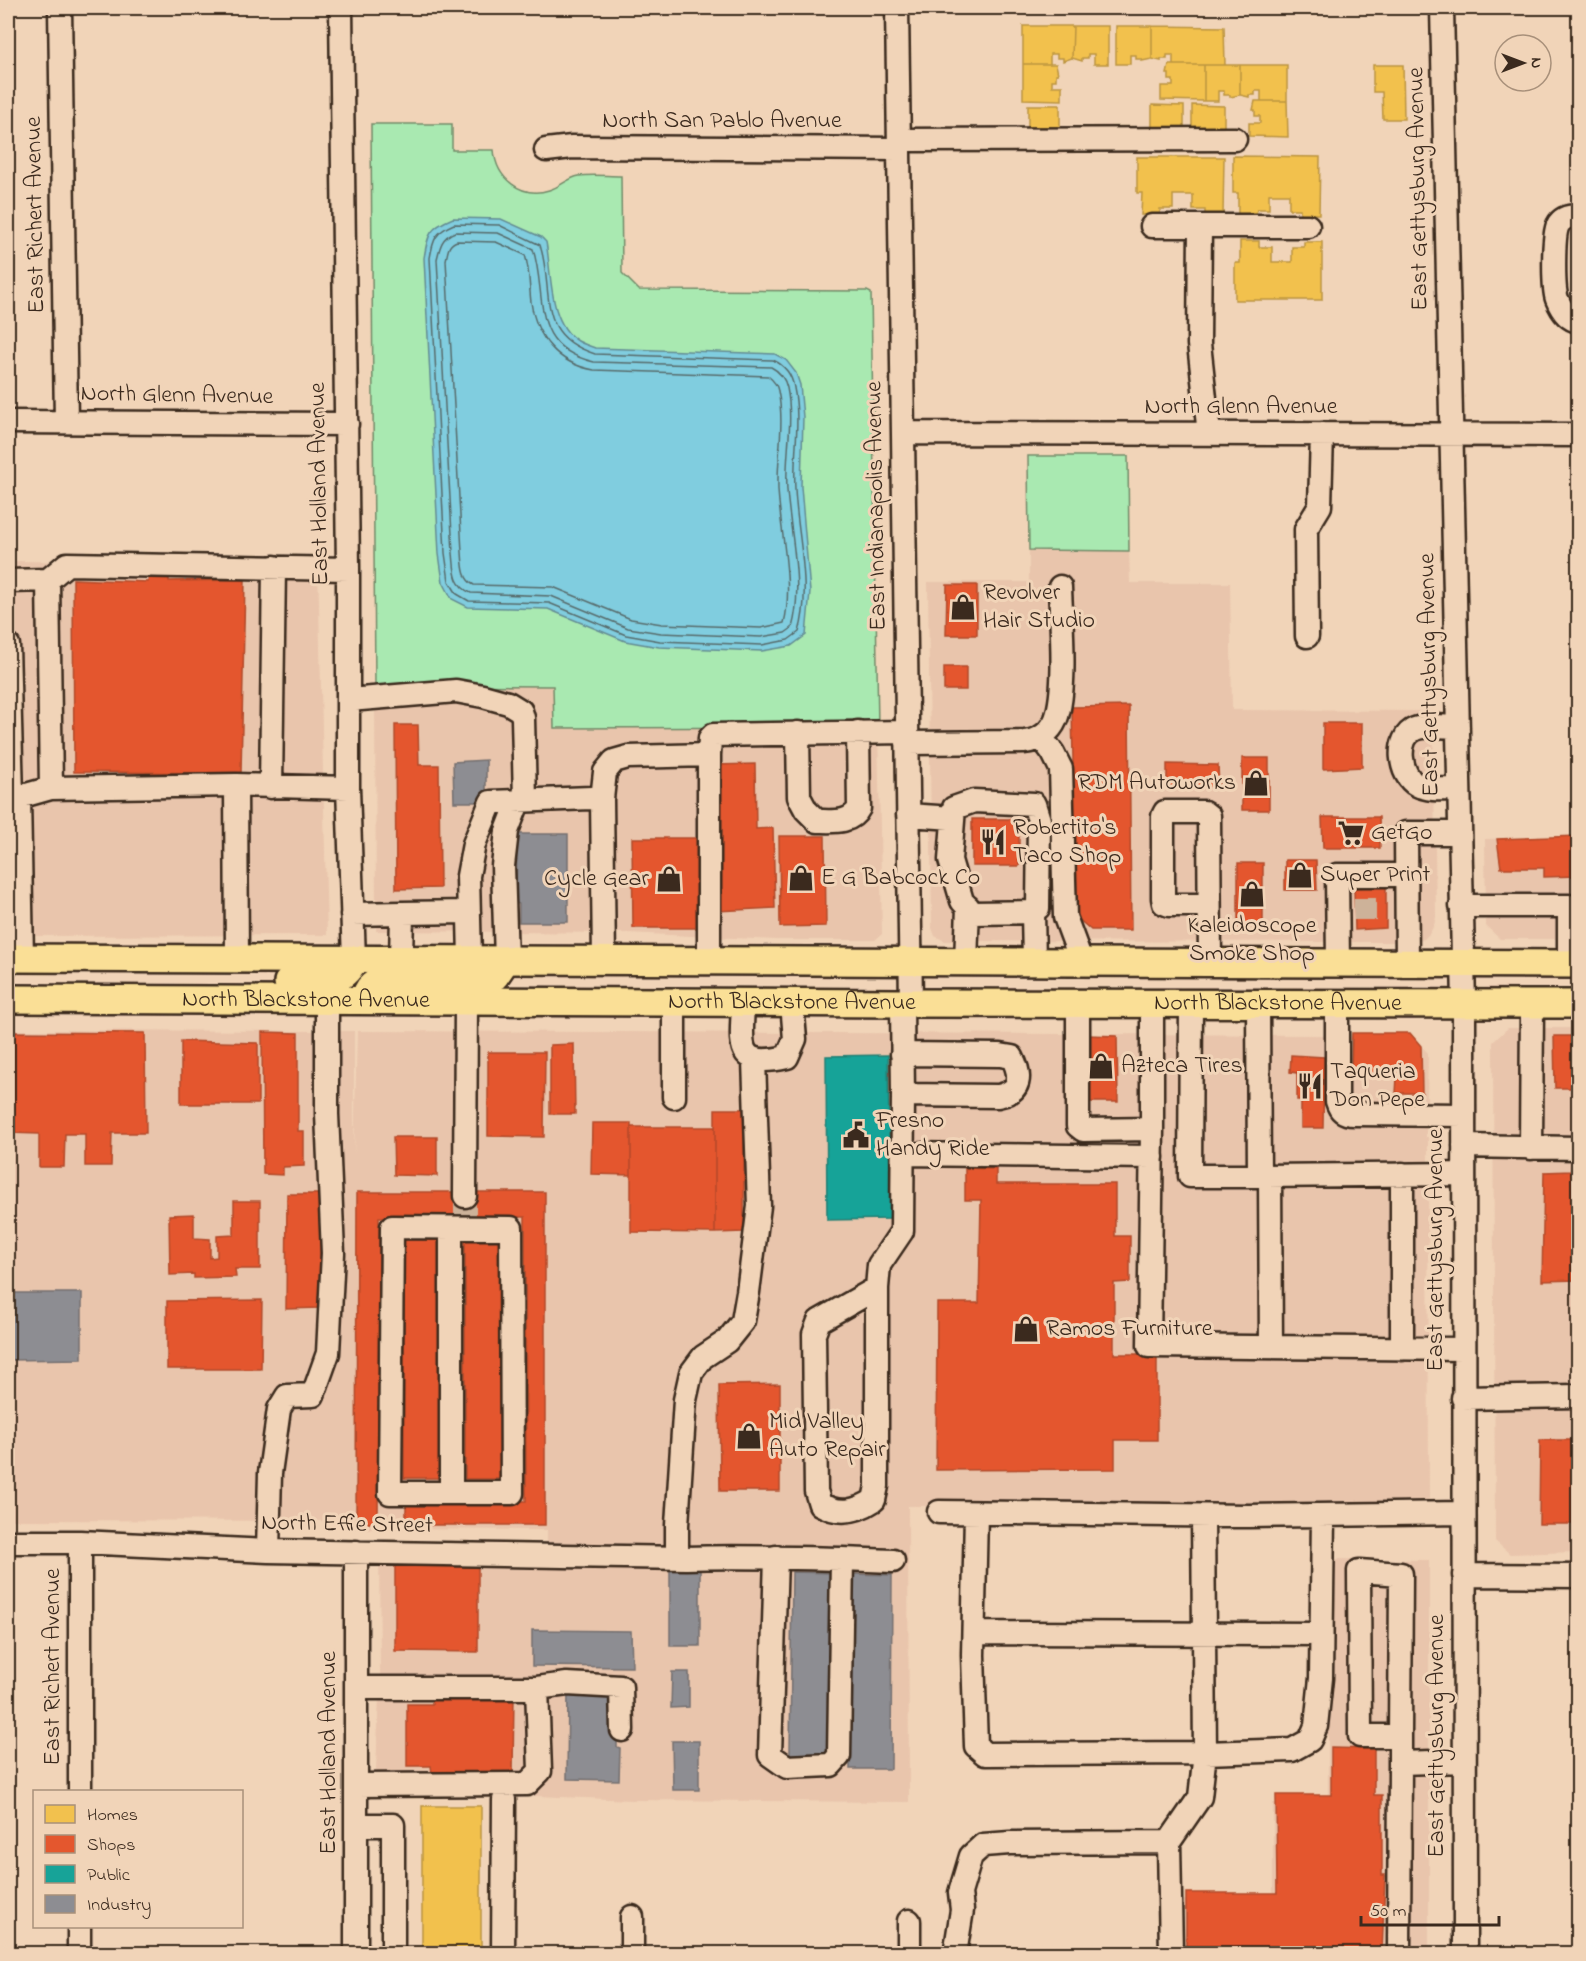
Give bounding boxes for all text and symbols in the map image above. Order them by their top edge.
north arrow [1493,33,1553,93]
text: N [1524,58,1548,69]
street label: East Gettysburg Avenue [1399,67,1440,311]
street label: North San Pablo Avenue [602,104,842,139]
street label: East Richert Avenue [17,116,55,314]
street label: North Glenn Avenue [80,377,274,415]
street label: East Indianapolis Avenue [857,380,897,631]
street label: East Holland Avenue [301,382,339,586]
street label: North Glenn Avenue [1145,390,1338,425]
street label: East Gettysburg Avenue [1410,553,1451,797]
place label: Revolver Hair Studio [983,576,1095,639]
shop icon: Revolver Hair Studio [948,592,978,622]
place label: RDM Autoworks [1077,766,1236,801]
shop icon: RDM Autoworks [1241,768,1271,798]
place label: Robertito's Taco Shop [1013,811,1121,874]
place label: GetGo [1371,816,1432,851]
supermarket icon: GetGo [1336,818,1366,848]
restaurant icon: Robertito's Taco Shop [978,827,1008,857]
place label: Super Print [1320,858,1430,893]
shop icon: Super Print [1285,860,1315,890]
place label: E G Babcock Co [821,861,980,896]
place label: Cycle Gear [544,862,650,898]
shop icon: E G Babcock Co [786,863,816,893]
shop icon: Cycle Gear [654,864,684,894]
shop icon: Kaleidoscope Smoke Shop [1237,879,1267,909]
place label: Kaleidoscope Smoke Shop [1188,909,1317,972]
street label: North Blackstone Avenue [182,982,430,1018]
street label: North Blackstone Avenue [668,984,916,1021]
street label: North Blackstone Avenue [1154,986,1402,1021]
place label: Azteca Tires [1121,1049,1243,1084]
shop icon: Azteca Tires [1086,1051,1116,1081]
place label: Taqueria Don Pepe [1329,1055,1425,1118]
restaurant icon: Taqueria Don Pepe [1295,1071,1325,1101]
place label: Fresno Handy Ride [875,1104,990,1168]
public building icon: Fresno Handy Ride [841,1120,871,1150]
street label: East Gettysburg Avenue [1419,1128,1455,1372]
place label: Ramos Furniture [1046,1312,1213,1347]
shop icon: Ramos Furniture [1011,1314,1041,1344]
place label: Mid Valley Auto Repair [769,1405,886,1468]
shop icon: Mid Valley Auto Repair [734,1421,764,1451]
street label: North Effie Street [261,1506,433,1544]
street label: East Richert Avenue [36,1568,71,1766]
street label: East Gettysburg Avenue [1420,1614,1456,1858]
street label: East Holland Avenue [312,1651,347,1855]
legend [33,1790,243,1928]
text: Homes [87,1803,138,1829]
text: Shops [87,1833,135,1859]
text: Public [87,1863,130,1889]
scale bar [1361,1889,1499,1927]
text: Industry [87,1893,151,1919]
text: 50 m [1370,1899,1407,1925]

